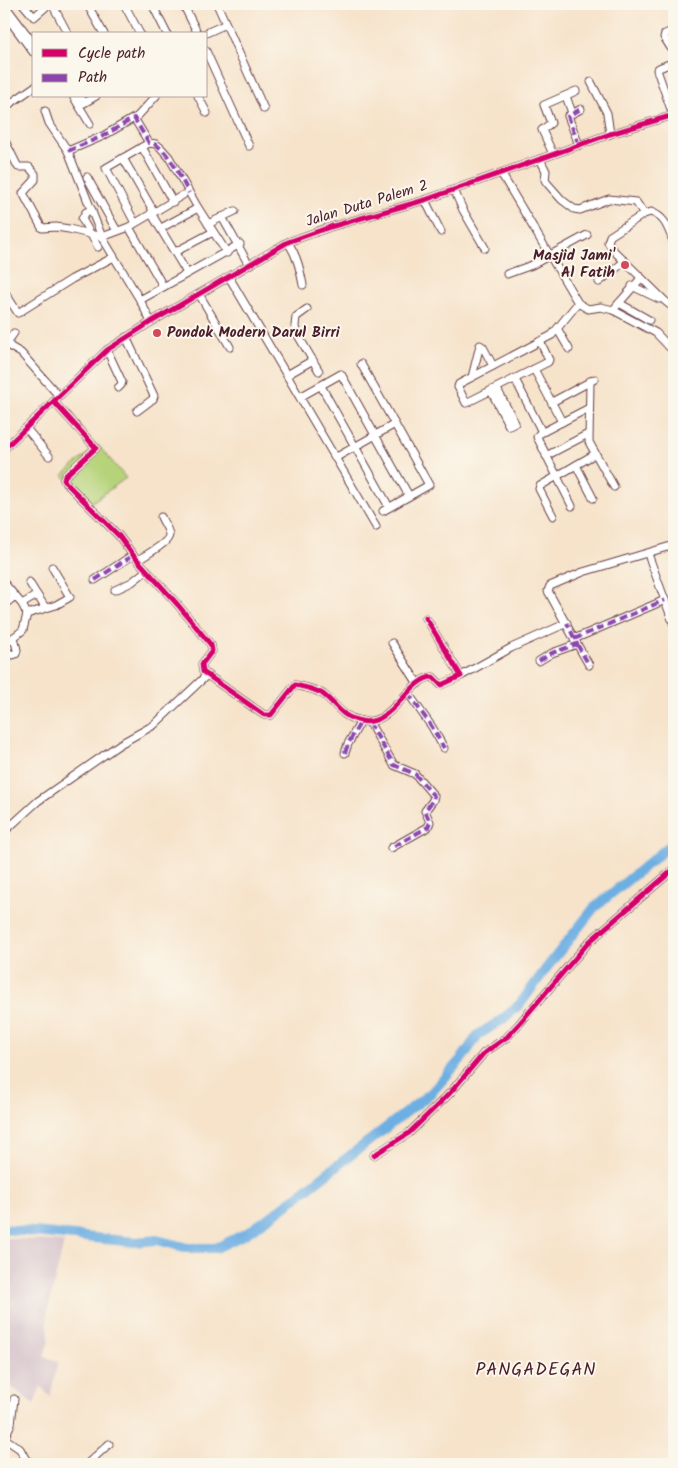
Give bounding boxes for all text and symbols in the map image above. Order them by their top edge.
legend [32,32,208,98]
text: Cycle path [78,42,145,66]
text: Path [78,66,107,90]
street label: Jalan Duta Palem 2 [303,174,431,234]
place label: Masjid Jami' Al Fatih [533,244,616,285]
marker: Masjid Jami' Al Fatih [619,259,631,271]
place label: Pondok Modern Darul Birri [167,321,341,345]
marker: Pondok Modern Darul Birri [151,327,163,339]
district label: PANGADEGAN [475,1356,597,1385]

